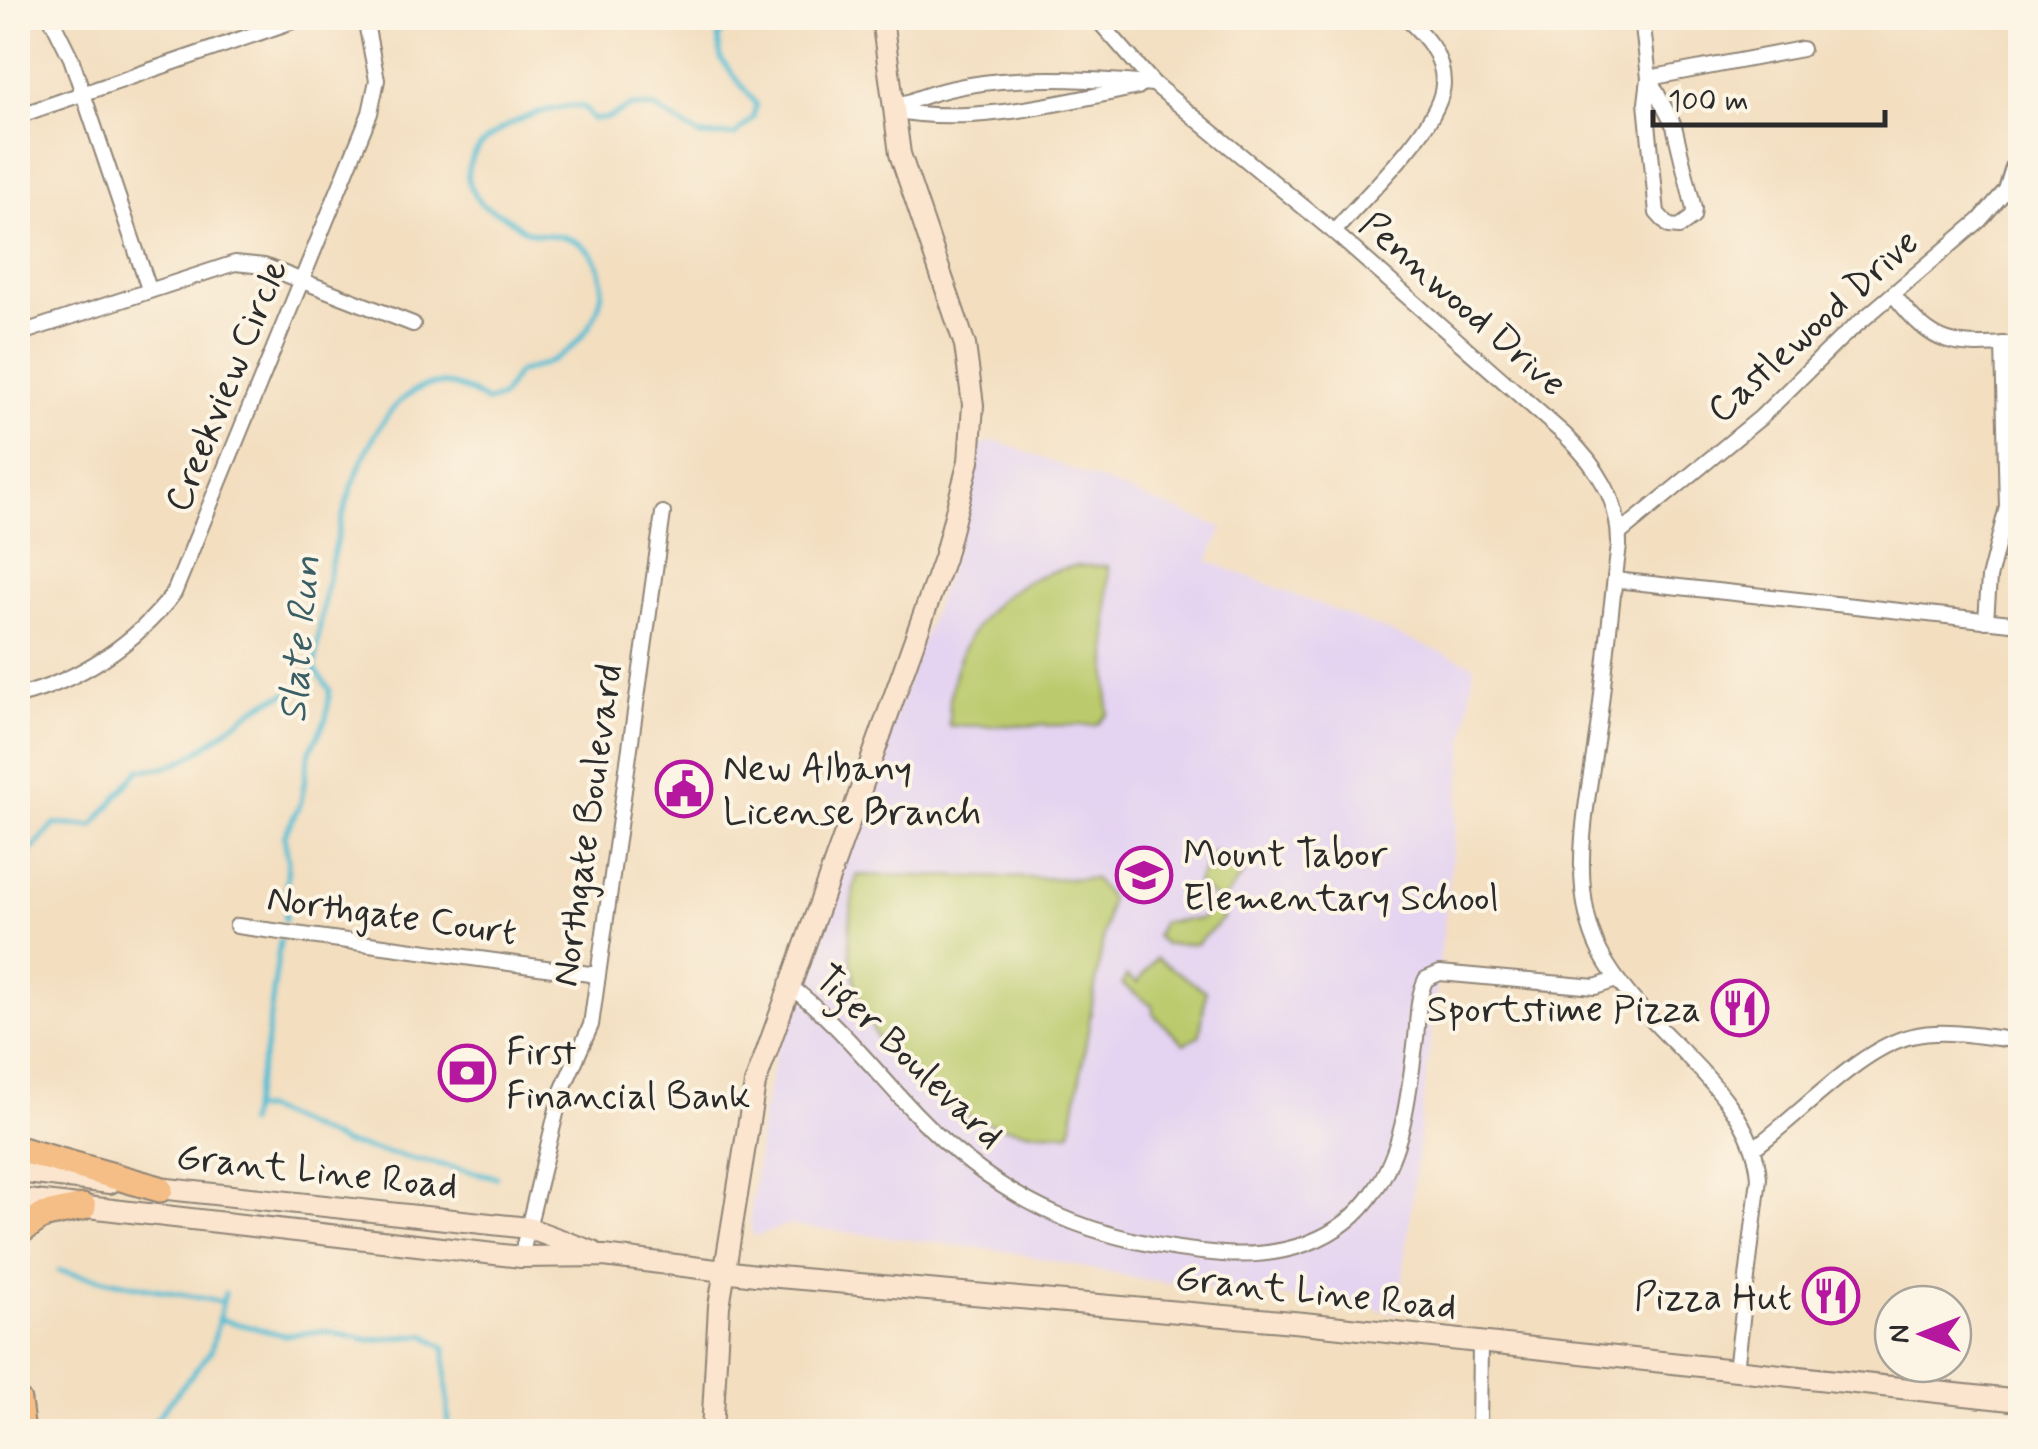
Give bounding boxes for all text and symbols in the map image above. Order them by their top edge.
scale bar [1653,65,1886,127]
text: 100 m [1668,82,1749,121]
street label: Pennwood Drive [1348,201,1576,409]
street label: Castlewood Drive [1698,219,1930,435]
street label: Creekview Circle [154,252,300,519]
water label: Slate Run [268,554,334,725]
street label: Northgate Boulevard [542,661,635,990]
place label: New Albany License Branch [723,745,981,838]
public building icon: New Albany License Branch [654,759,714,819]
place label: Mount Tabor Elementary School [1183,831,1499,924]
school or university icon: Mount Tabor Elementary School [1114,845,1174,905]
street label: Northgate Court [264,875,520,958]
street label: Tiger Boulevard [800,955,1014,1164]
restaurant icon: Sportstime Pizza [1710,978,1770,1038]
place label: Sportstime Pizza [1427,986,1701,1035]
place label: First Financial Bank [506,1029,751,1122]
bank icon: First Financial Bank [437,1043,497,1103]
street label: Grant Line Road [174,1133,460,1212]
street label: Grant Line Road [1173,1254,1459,1333]
restaurant icon: Pizza Hut [1801,1266,1861,1326]
place label: Pizza Hut [1634,1274,1792,1323]
north arrow [1873,1284,1973,1384]
text: N [1882,1325,1919,1343]

